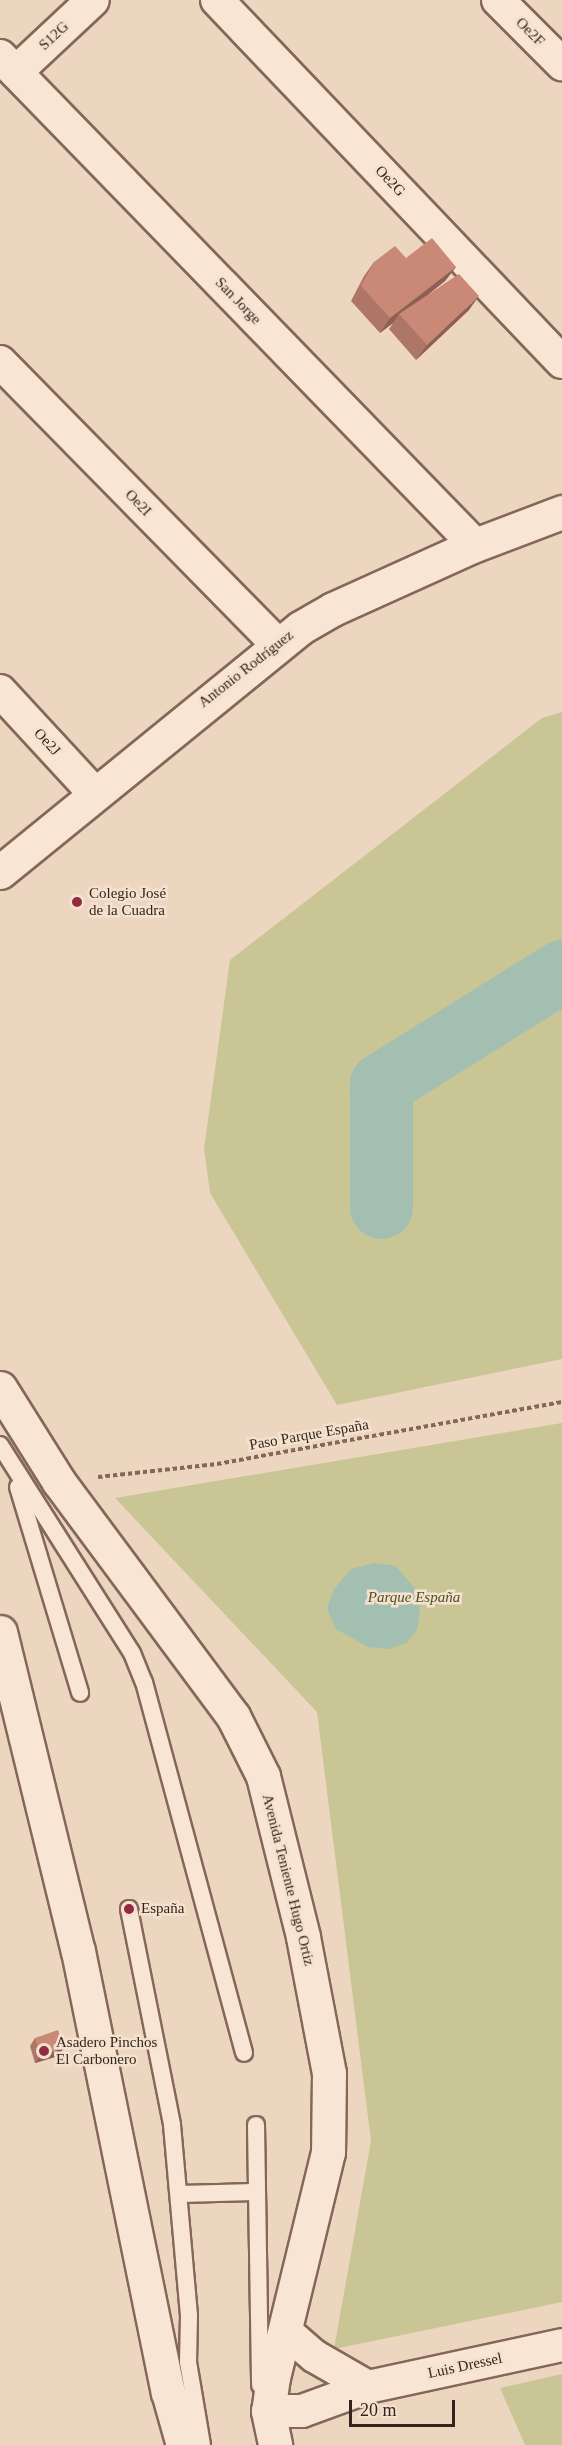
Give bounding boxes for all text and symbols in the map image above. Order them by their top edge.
street label: Oe2F [512,14,548,50]
street label: S12G [35,18,73,54]
street label: Oe2G [371,162,409,200]
street label: San Jorge [211,274,265,328]
street label: Oe2I [121,486,155,520]
street label: Antonio Rodríguez [195,626,297,712]
street label: Oe2J [30,725,64,759]
place label: Colegio José de la Cuadra [89,884,166,919]
marker: Colegio José de la Cuadra [70,895,84,909]
street label: Paso Parque España [248,1416,370,1454]
park label: Parque España [368,1589,460,1607]
street label: Avenida Teniente Hugo Ortiz [258,1792,318,1968]
place label: España [141,1900,184,1918]
marker: España [122,1902,136,1916]
place label: Asadero Pinchos El Carbonero [56,2033,157,2068]
marker: Asadero Pinchos El Carbonero [37,2044,51,2058]
street label: Luis Dressel [426,2349,504,2383]
scale bar [352,2388,458,2426]
text: 20 m [360,2400,397,2420]

